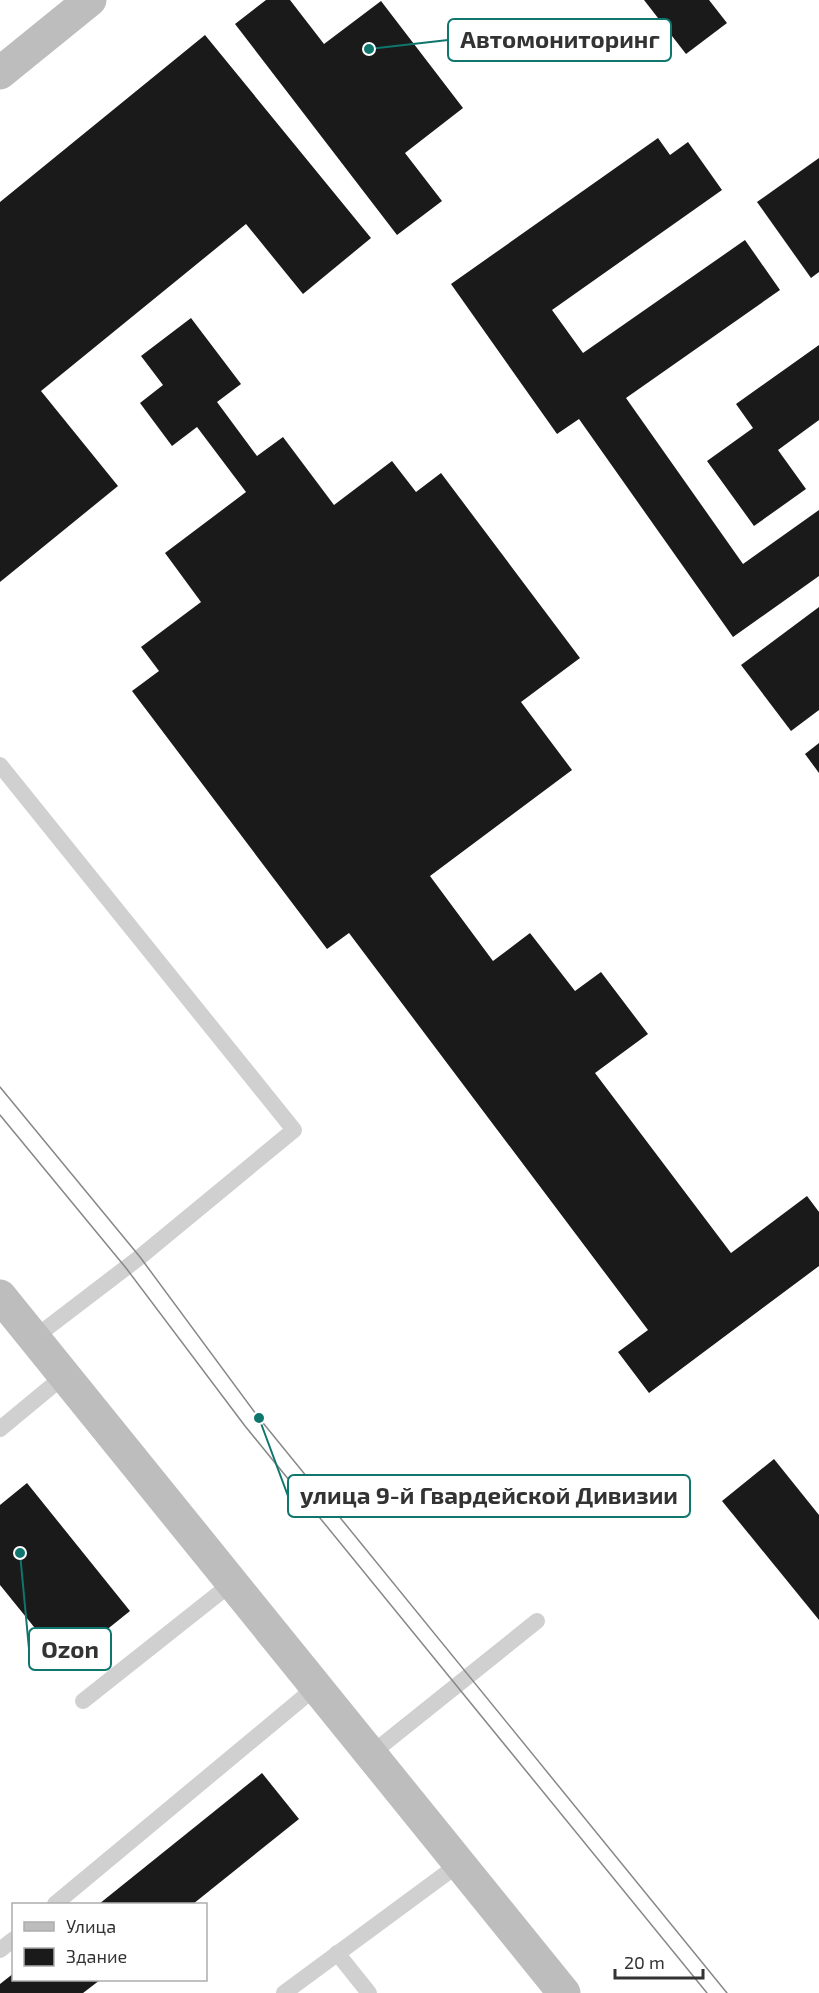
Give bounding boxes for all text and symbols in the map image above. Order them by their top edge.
callout: Автомониторинг [448,19,671,61]
text: Автомониторинг [460,24,660,53]
callout: улица 9-й Гвардейской Дивизии [288,1475,690,1517]
text: улица 9-й Гвардейской Дивизии [300,1480,678,1509]
callout: Ozon [29,1628,111,1670]
text: Ozon [41,1634,99,1663]
legend [12,1903,207,1981]
text: Улица [66,1915,116,1937]
scale bar [615,1942,704,1980]
text: Здание [66,1945,127,1967]
text: 20 m [624,1951,665,1973]

